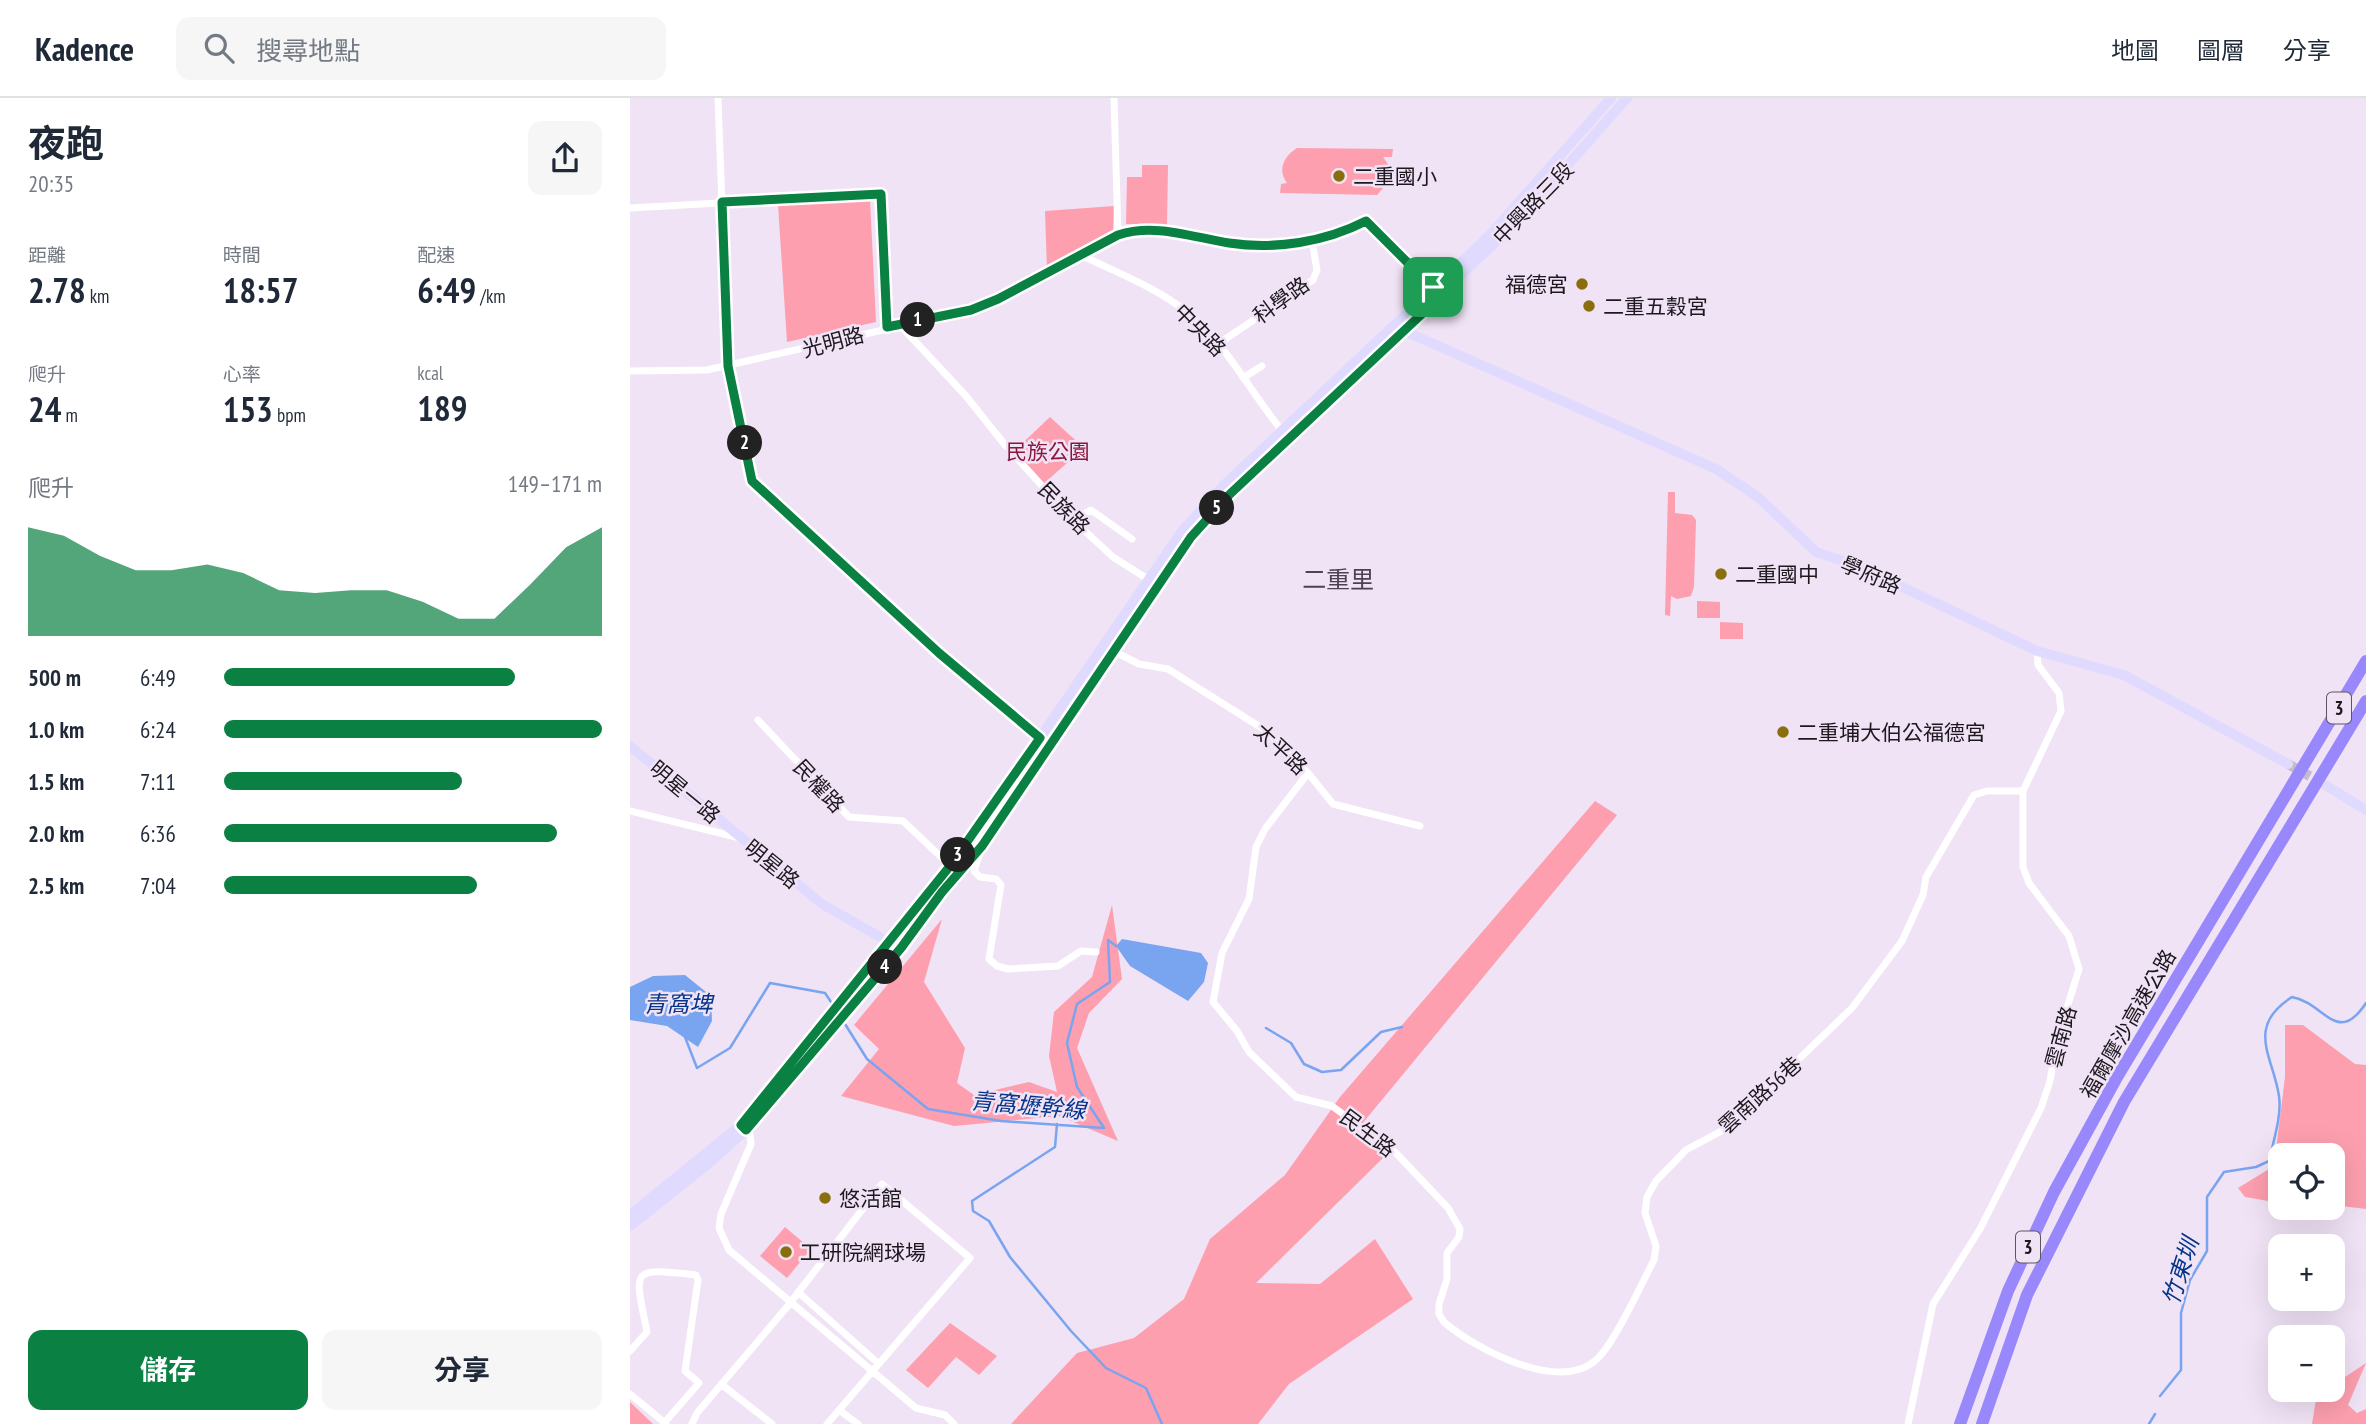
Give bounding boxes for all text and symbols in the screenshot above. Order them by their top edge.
search box [176,17,666,80]
text: Kadence [35,27,134,70]
icon: search [200,29,238,67]
text: 搜尋地點 [256,34,360,67]
text: 地圖 [2111,35,2159,66]
text: 圖層 [2197,35,2245,66]
text: 分享 [2283,35,2331,66]
text: 夜跑 [28,118,104,167]
button: share [528,121,602,195]
street label: 中興路三段 [1487,156,1579,250]
place label: 二重國小 [1353,163,1437,190]
marker: 二重國小 [1331,168,1347,184]
text: 20:35 [28,169,74,198]
text: 距離 [28,243,66,267]
text: 時間 [223,243,261,267]
text: 配速 [417,243,455,267]
pin [1403,257,1463,317]
text: 2.78 [28,267,86,313]
text: 18:57 [223,267,298,313]
text: 6:49 [417,267,476,313]
icon: arrive [1414,268,1452,306]
street label: 科學路 [1248,271,1314,329]
place label: 福德宮 [1505,271,1568,298]
marker: 福德宮 [1574,276,1590,292]
text: km [86,284,109,308]
text: /km [476,284,506,308]
place label: 二重五穀宮 [1603,293,1708,320]
street label: 中央路 [1168,298,1232,362]
marker: 二重五穀宮 [1581,298,1597,314]
pin: 1 [900,302,936,338]
text: 1 [913,307,922,331]
street label: 光明路 [799,321,867,363]
text: kcal [417,361,443,385]
text: 爬升 [28,362,66,386]
text: 心率 [223,362,261,386]
text: 189 [417,385,468,431]
text: 24 [28,386,61,432]
text: 153 [223,386,273,432]
text: m [61,403,78,427]
text: bpm [273,403,306,427]
pin: 2 [727,426,762,460]
text: 2 [740,430,749,454]
park label: 民族公園 [1006,438,1090,465]
text: 149–171 m [508,469,602,498]
text: 爬升 [28,473,74,502]
street label: 民族路 [1032,476,1096,540]
pin: 5 [1200,490,1234,526]
text: 5 [1212,495,1221,519]
street label: 學府路 [1837,550,1905,600]
place label: 二重國中 [1735,561,1819,588]
district label: 二重里 [1302,564,1374,595]
marker: 二重國中 [1713,566,1729,582]
text: 500 m [28,663,81,692]
text: 6:49 [140,663,176,692]
road number: 3 [2327,692,2351,723]
text: 1.0 km [28,715,84,744]
text: 6:24 [140,715,176,744]
street label: 太平路 [1249,718,1313,780]
place label: 二重埔大伯公福德宮 [1797,719,1986,746]
marker: 二重埔大伯公福德宮 [1775,724,1791,740]
street label: 民權路 [788,754,850,818]
street label: 明星一路 [644,755,726,829]
text: 1.5 km [28,767,84,796]
text: 7:11 [140,767,176,796]
text: 2.0 km [28,819,84,848]
text: 6:36 [140,819,176,848]
street label: 明星路 [739,834,805,894]
pin: 3 [940,838,976,872]
text: 3 [953,842,962,866]
text: 2.5 km [28,871,84,900]
text: 7:04 [140,871,176,900]
street label: 福爾摩沙高速公路 [2074,945,2182,1103]
pin: 4 [868,950,902,984]
text: 4 [880,954,889,978]
water label: 青窩埤 [644,989,716,1018]
street label: 雲南路 [2040,1003,2082,1071]
street label: 雲南路56巷 [1713,1051,1807,1139]
water label: 青窩壢幹線 [969,1086,1090,1125]
street label: 民生路 [1335,1103,1401,1163]
map controls [2268,1143,2345,1402]
button: locate [2268,1143,2345,1220]
place label: 悠活館 [839,1185,902,1212]
marker: 悠活館 [817,1190,833,1206]
water label: 竹東圳 [2156,1231,2205,1308]
road number: 3 [2016,1232,2040,1262]
button: + [2268,1234,2345,1311]
place label: 工研院網球場 [800,1239,926,1266]
marker: 工研院網球場 [778,1244,794,1260]
button: − [2268,1325,2345,1402]
button: 儲存 [28,1330,308,1410]
button: 分享 [322,1330,602,1410]

